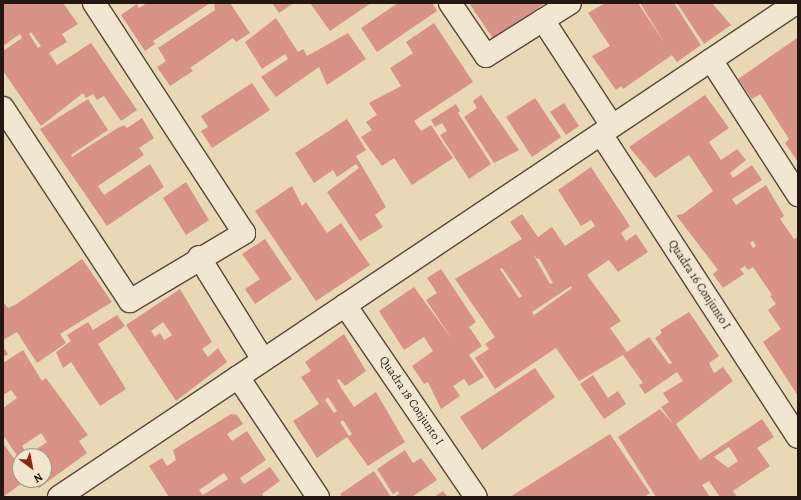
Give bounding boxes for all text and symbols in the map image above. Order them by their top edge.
street label: Quadra 16 Conjunto I [665,238,733,332]
street label: Quadra 18 Conjunto I [376,354,446,448]
north arrow [12,448,52,488]
text: N [31,469,45,486]

